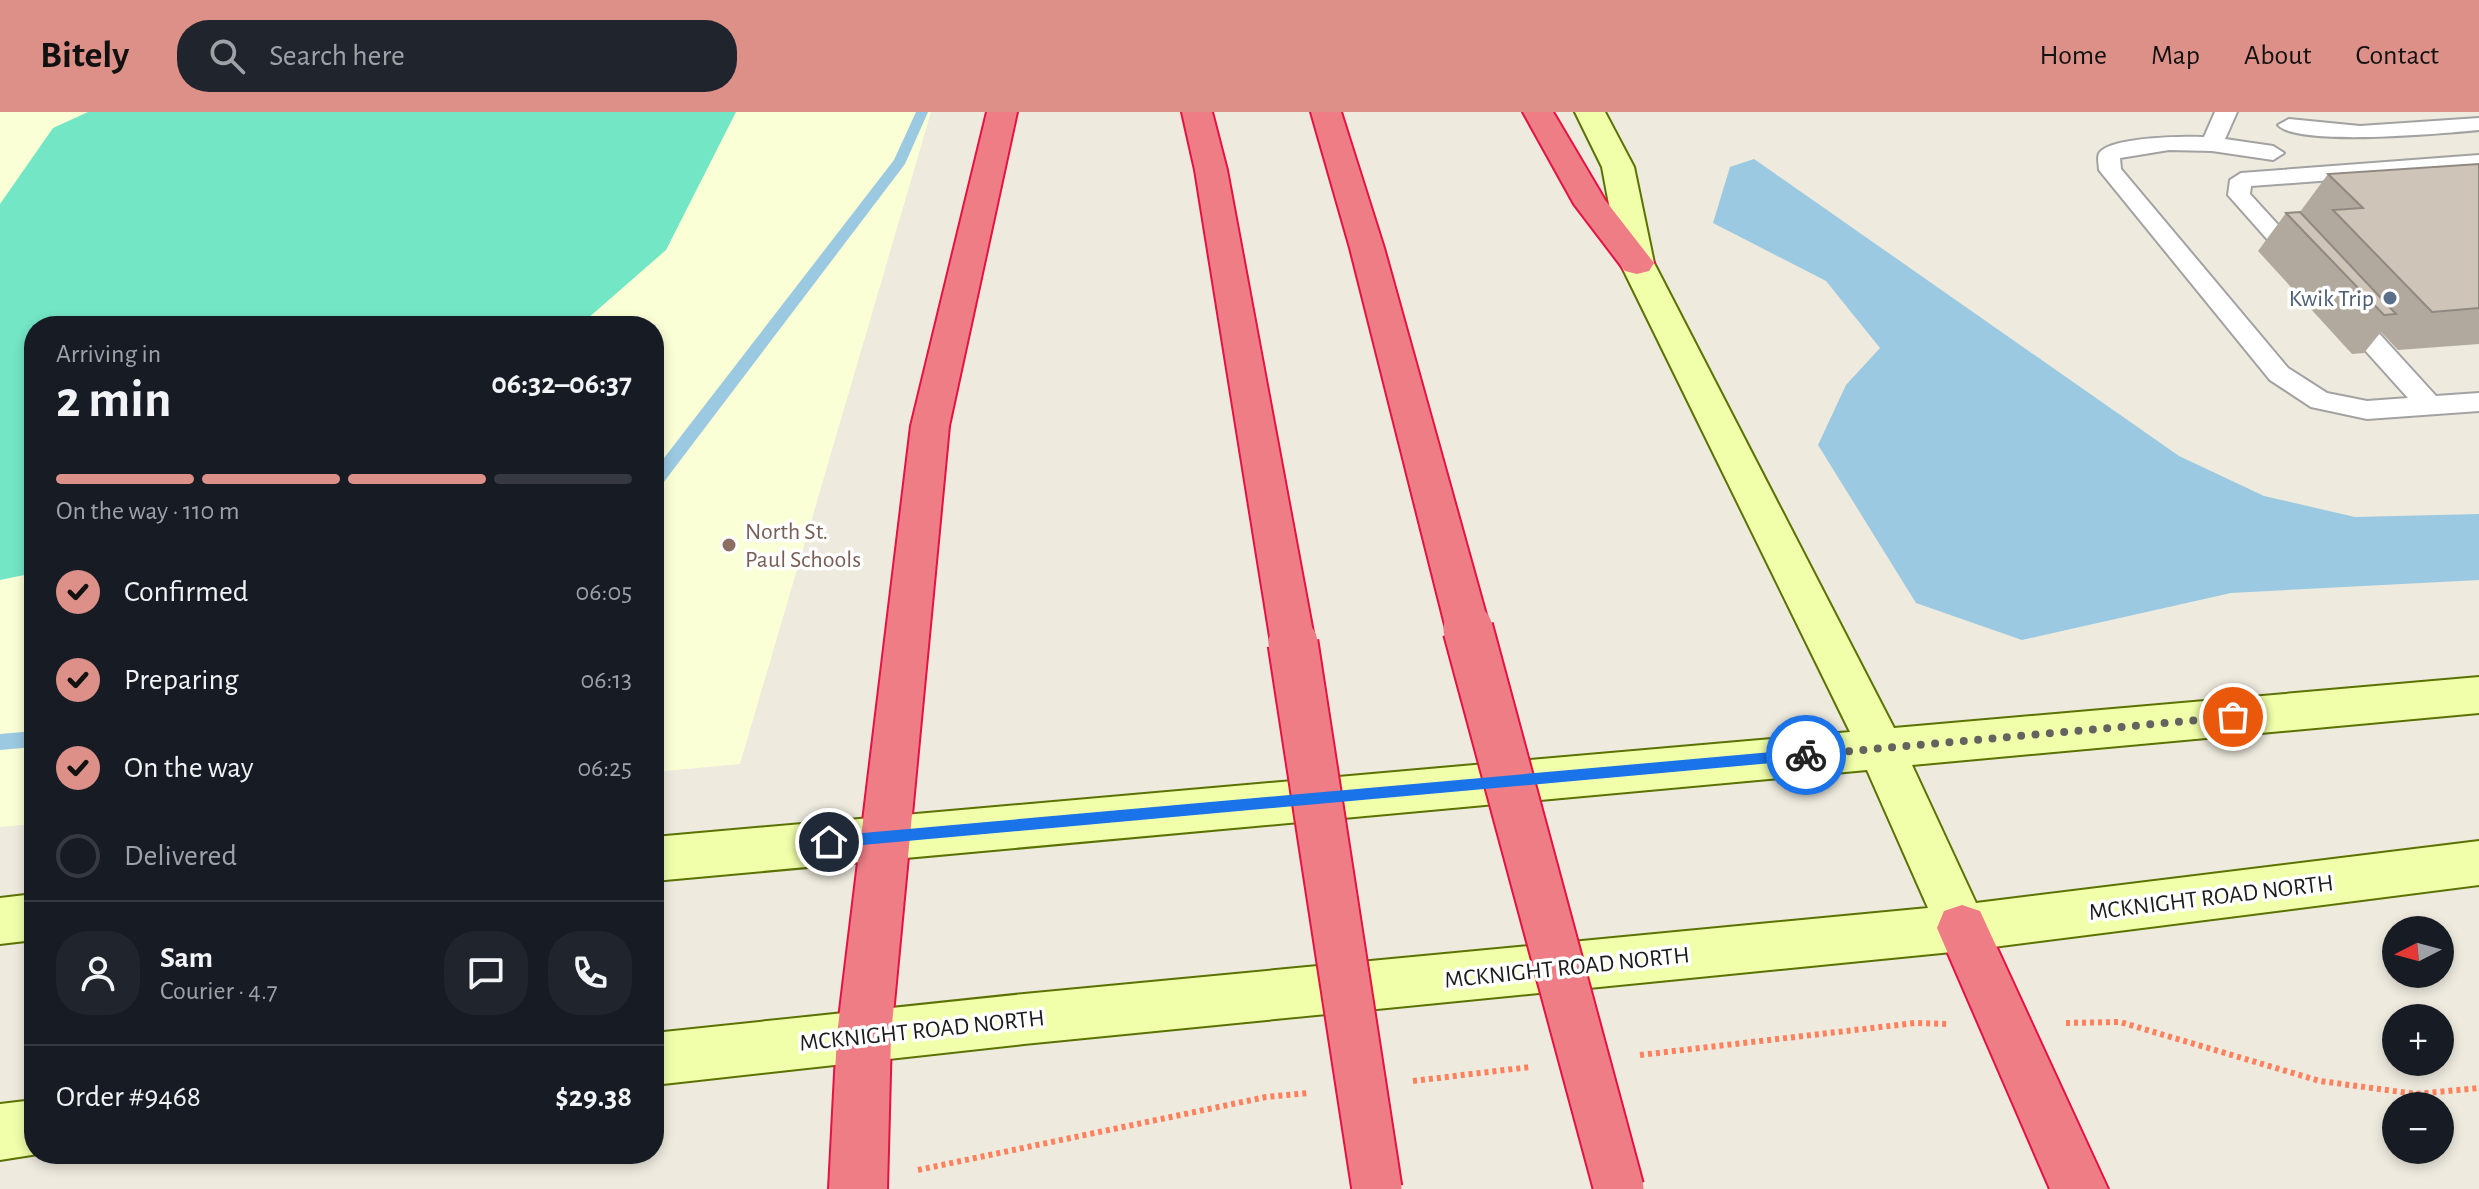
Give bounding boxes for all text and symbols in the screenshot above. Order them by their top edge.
search box [177,20,737,92]
icon: search [205,34,249,78]
text: Bitely [40,37,129,75]
text: Search here [269,41,405,71]
text: Home [2040,42,2107,70]
text: Map [2151,42,2200,70]
text: About [2244,42,2312,70]
text: Contact [2356,42,2439,70]
place label: Kwik Trip [2289,287,2374,311]
marker: Kwik Trip [2381,289,2399,307]
text: Arriving in [56,341,161,367]
text: 06:32–06:37 [491,369,632,399]
text: 2 min [56,374,171,426]
text: On the way · 110 m [56,498,239,524]
place label: North St. Paul Schools [745,520,861,572]
marker: North St. Paul Schools [720,536,738,554]
icon: check [56,570,100,614]
text: Confirmed [124,577,248,607]
text: 06:05 [576,579,632,605]
icon: check [56,658,100,702]
text: Preparing [124,665,239,695]
text: 06:13 [580,667,632,693]
pin [2199,683,2267,751]
icon: bag [2211,695,2255,739]
courier [1766,715,1846,795]
icon: bike [1784,733,1828,777]
icon: check [56,746,100,790]
text: On the way [124,753,253,783]
text: 06:25 [577,755,632,781]
pin [795,808,863,876]
icon: home [807,820,851,864]
text: Delivered [124,841,237,871]
street label: MCKNIGHT ROAD NORTH [2087,871,2335,925]
north arrow [2382,916,2454,988]
map controls [2382,916,2454,1164]
button: person [56,931,140,1015]
button: chat [444,931,528,1015]
button: phone [548,931,632,1015]
text: Sam [160,943,213,973]
street label: MCKNIGHT ROAD NORTH [1443,943,1691,993]
text: Courier · 4.7 [160,978,278,1004]
button: + [2382,1004,2454,1076]
street label: MCKNIGHT ROAD NORTH [798,1006,1046,1056]
text: Order #9468 [56,1082,201,1112]
text: $29.38 [555,1082,632,1112]
button: − [2382,1092,2454,1164]

